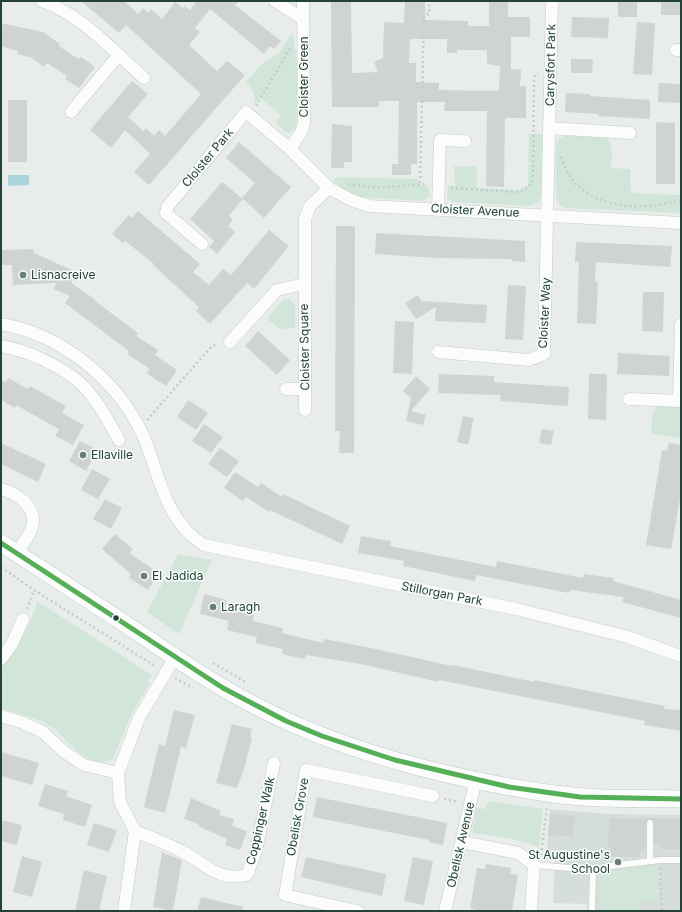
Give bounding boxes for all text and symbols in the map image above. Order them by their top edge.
street label: Carysfort Park [543,24,559,106]
street label: Cloister Green [297,36,311,118]
street label: Cloister Park [179,126,237,190]
street label: Cloister Avenue [430,201,520,221]
place label: Lisnacreive [31,268,95,282]
marker: Lisnacreive [18,270,28,280]
street label: Cloister Way [536,277,554,349]
street label: Cloister Square [297,303,313,391]
place label: Ellaville [91,448,133,462]
marker: Ellaville [78,450,88,460]
place label: El Jadida [152,569,203,583]
marker: El Jadida [139,571,149,581]
street label: Stillorgan Park [400,579,484,609]
place label: Laragh [221,600,260,614]
marker: Laragh [208,602,218,612]
unlabelled marker [111,613,121,623]
street label: Coppinger Walk [244,775,278,867]
street label: Obelisk Grove [284,777,312,857]
street label: Obelisk Avenue [444,801,478,889]
place label: St Augustine's School [528,848,610,876]
marker: St Augustine's School [613,857,623,867]

